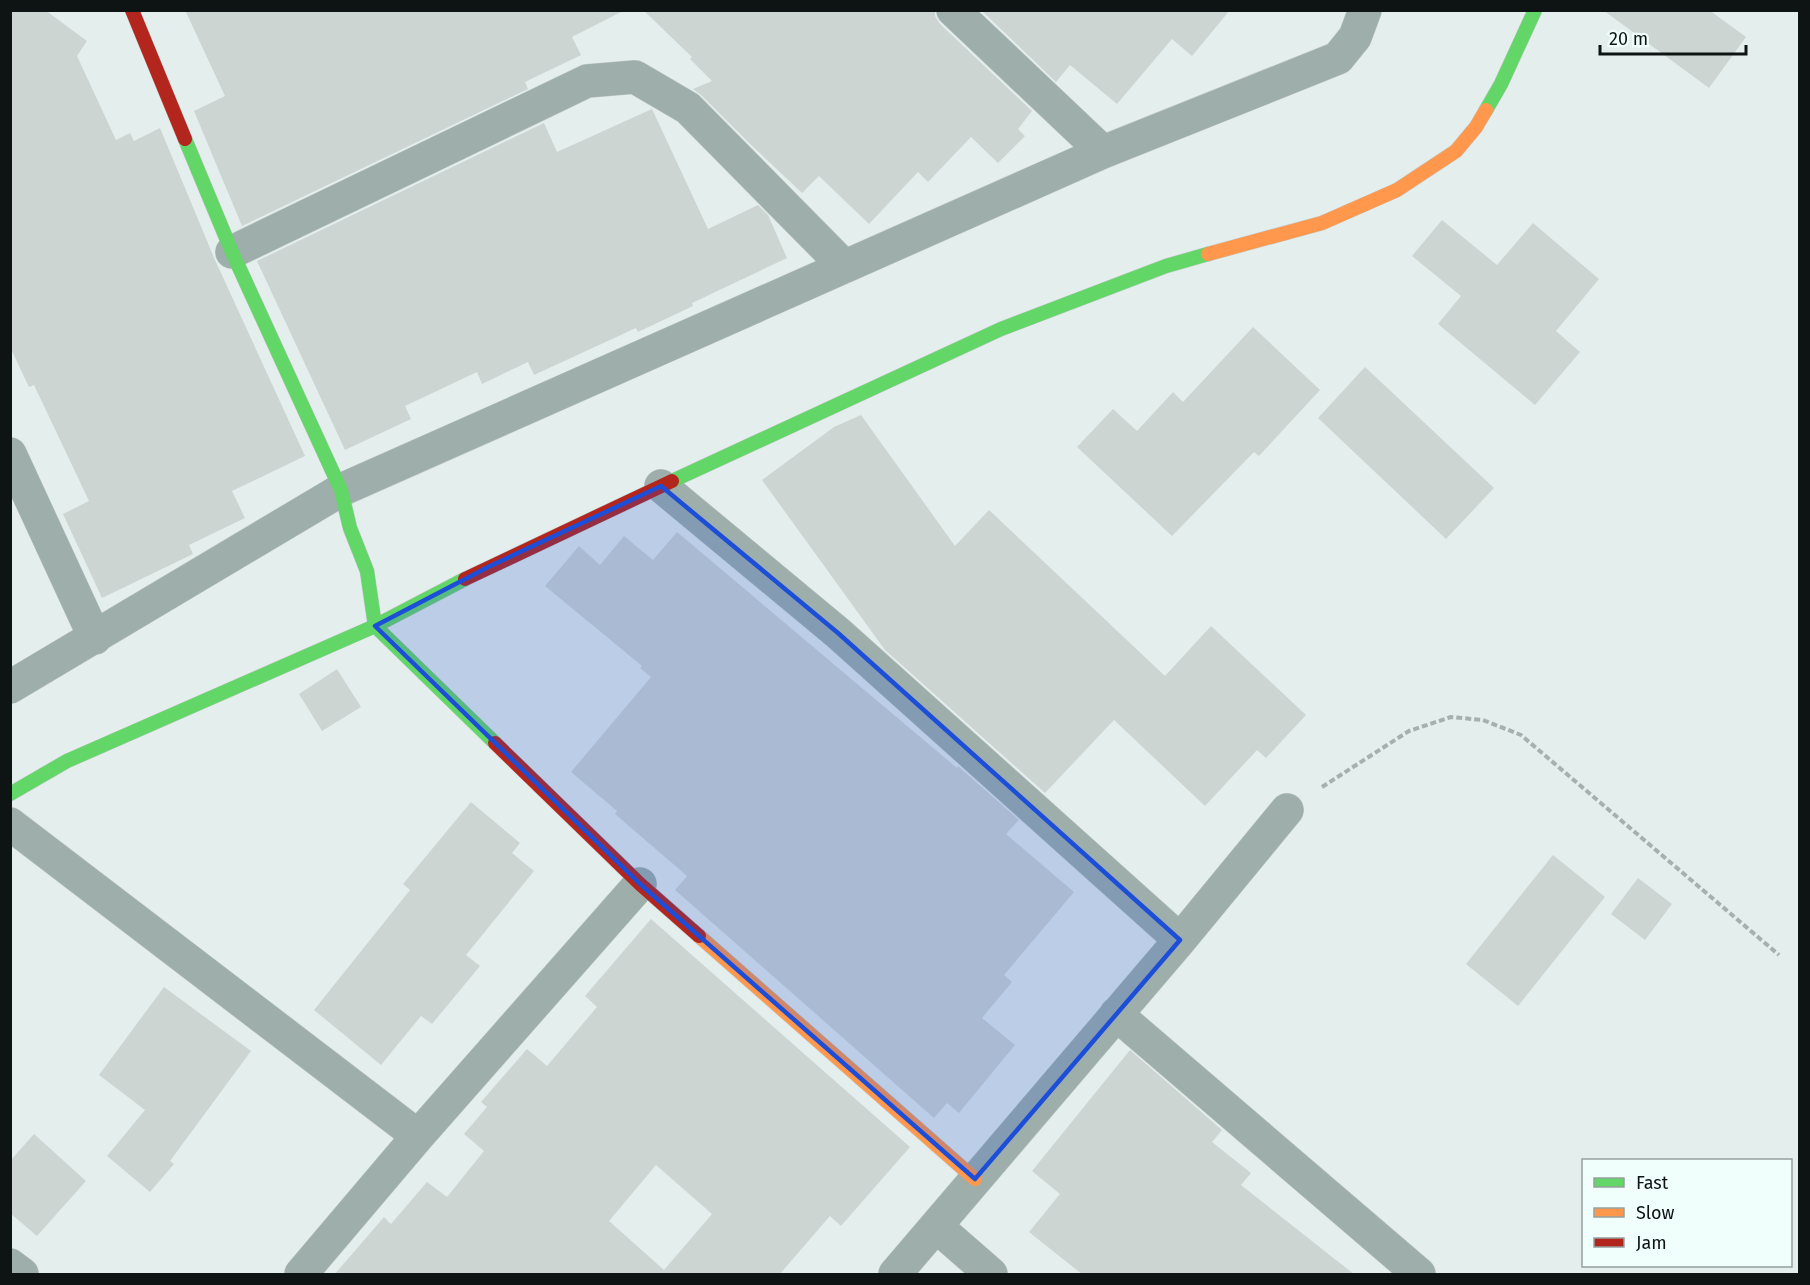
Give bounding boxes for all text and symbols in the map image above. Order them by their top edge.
scale bar [1600,18,1746,56]
text: 20 m [1609,28,1648,50]
legend [1582,1159,1792,1267]
text: Fast [1636,1172,1669,1194]
text: Slow [1636,1202,1675,1224]
text: Jam [1636,1232,1667,1254]

